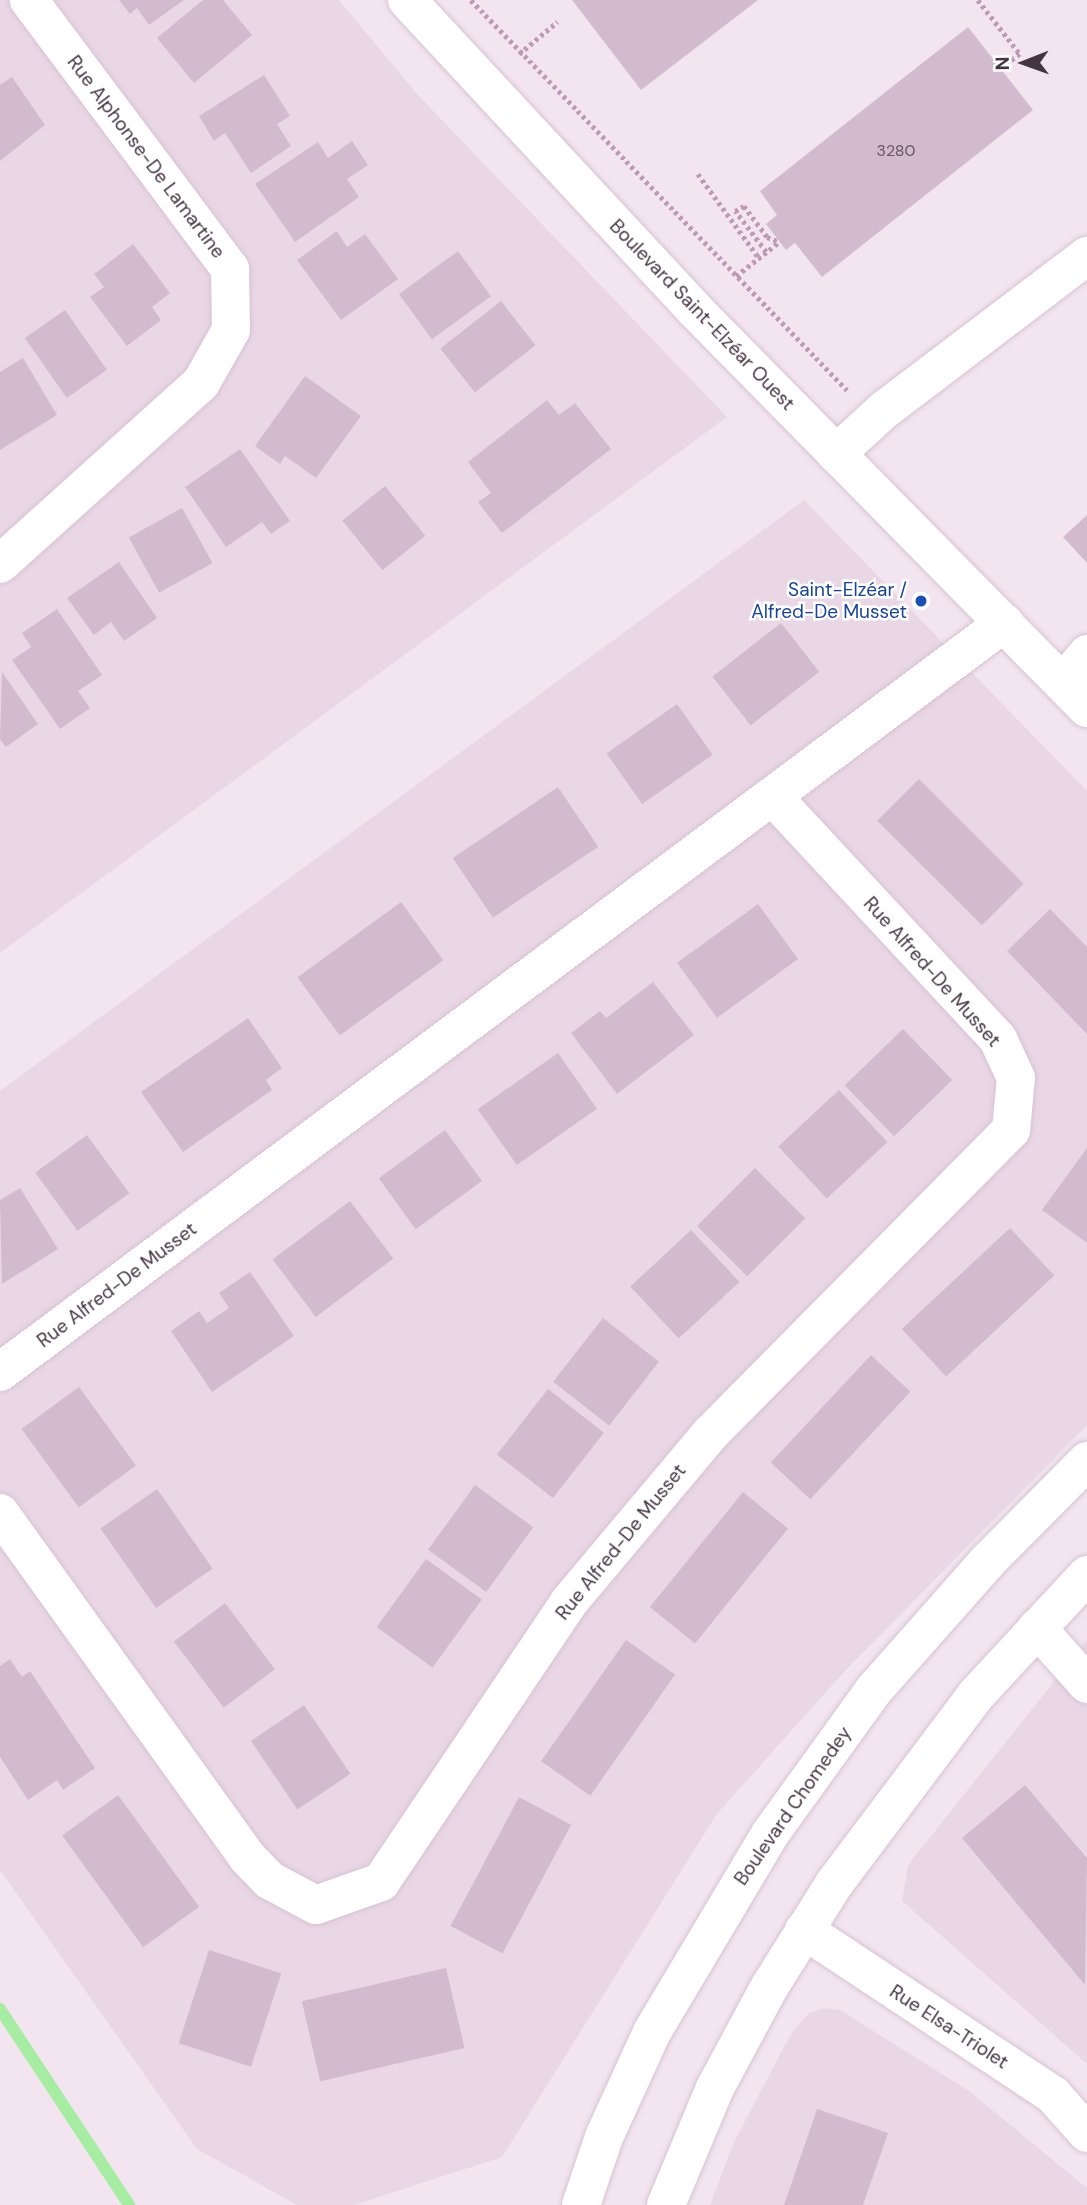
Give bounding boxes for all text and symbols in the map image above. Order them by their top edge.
north arrow [989,28,1059,98]
street label: Rue Alphonse-De Lamartine [62,51,230,263]
text: N [990,56,1015,71]
house number: 3280 [876,141,916,161]
street label: Boulevard Saint-Elzéar Ouest [605,215,799,415]
place label: Saint-Elzéar / Alfred-De Musset [751,579,907,623]
marker: Saint-Elzéar / Alfred-De Musset [913,593,929,609]
street label: Rue Alfred-De Musset [859,892,1005,1052]
street label: Rue Alfred-De Musset [33,1218,201,1352]
street label: Rue Alfred-De Musset [551,1460,691,1624]
street label: Boulevard Chomedey [730,1722,856,1890]
street label: Rue Elsa-Triolet [885,1980,1013,2074]

